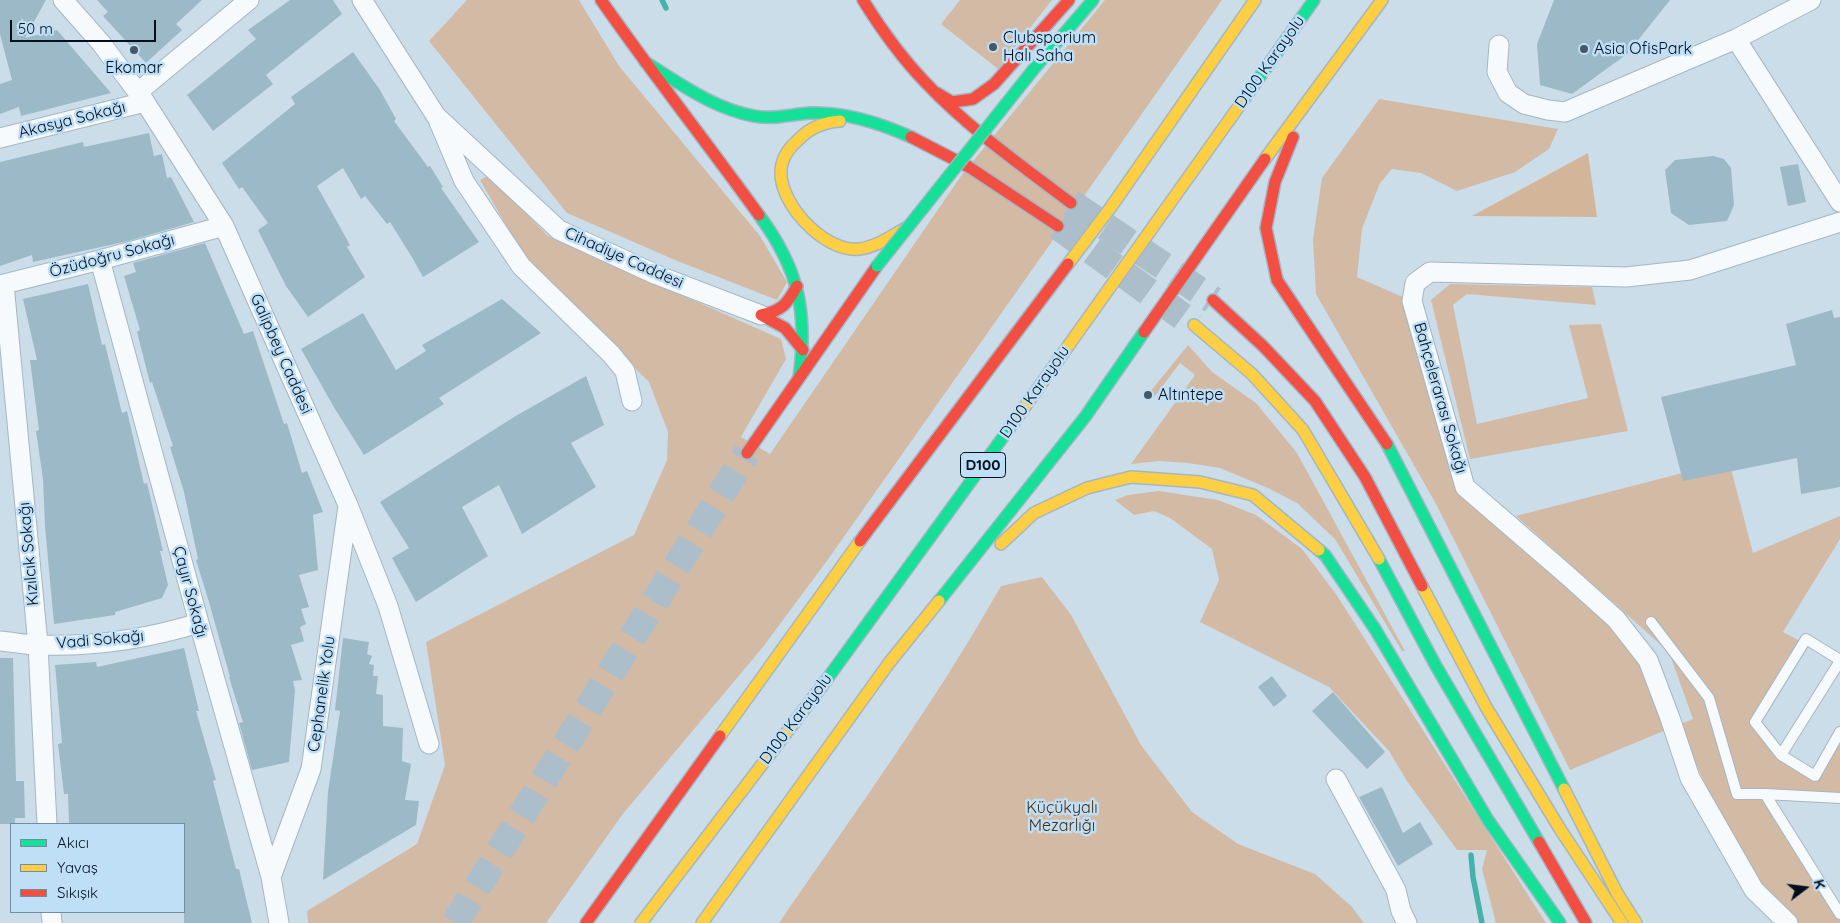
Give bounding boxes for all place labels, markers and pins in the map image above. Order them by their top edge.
place label: Clubsporium Halı Saha [1003,28,1096,66]
place label: Asia OfisPark [1594,39,1692,59]
marker: Clubsporium Halı Saha [987,41,999,53]
marker: Asia OfisPark [1578,43,1590,55]
marker: Ekomar [128,44,140,56]
place label: Ekomar [105,58,163,78]
place label: Altıntepe [1158,385,1223,405]
marker: Altıntepe [1142,389,1154,401]

